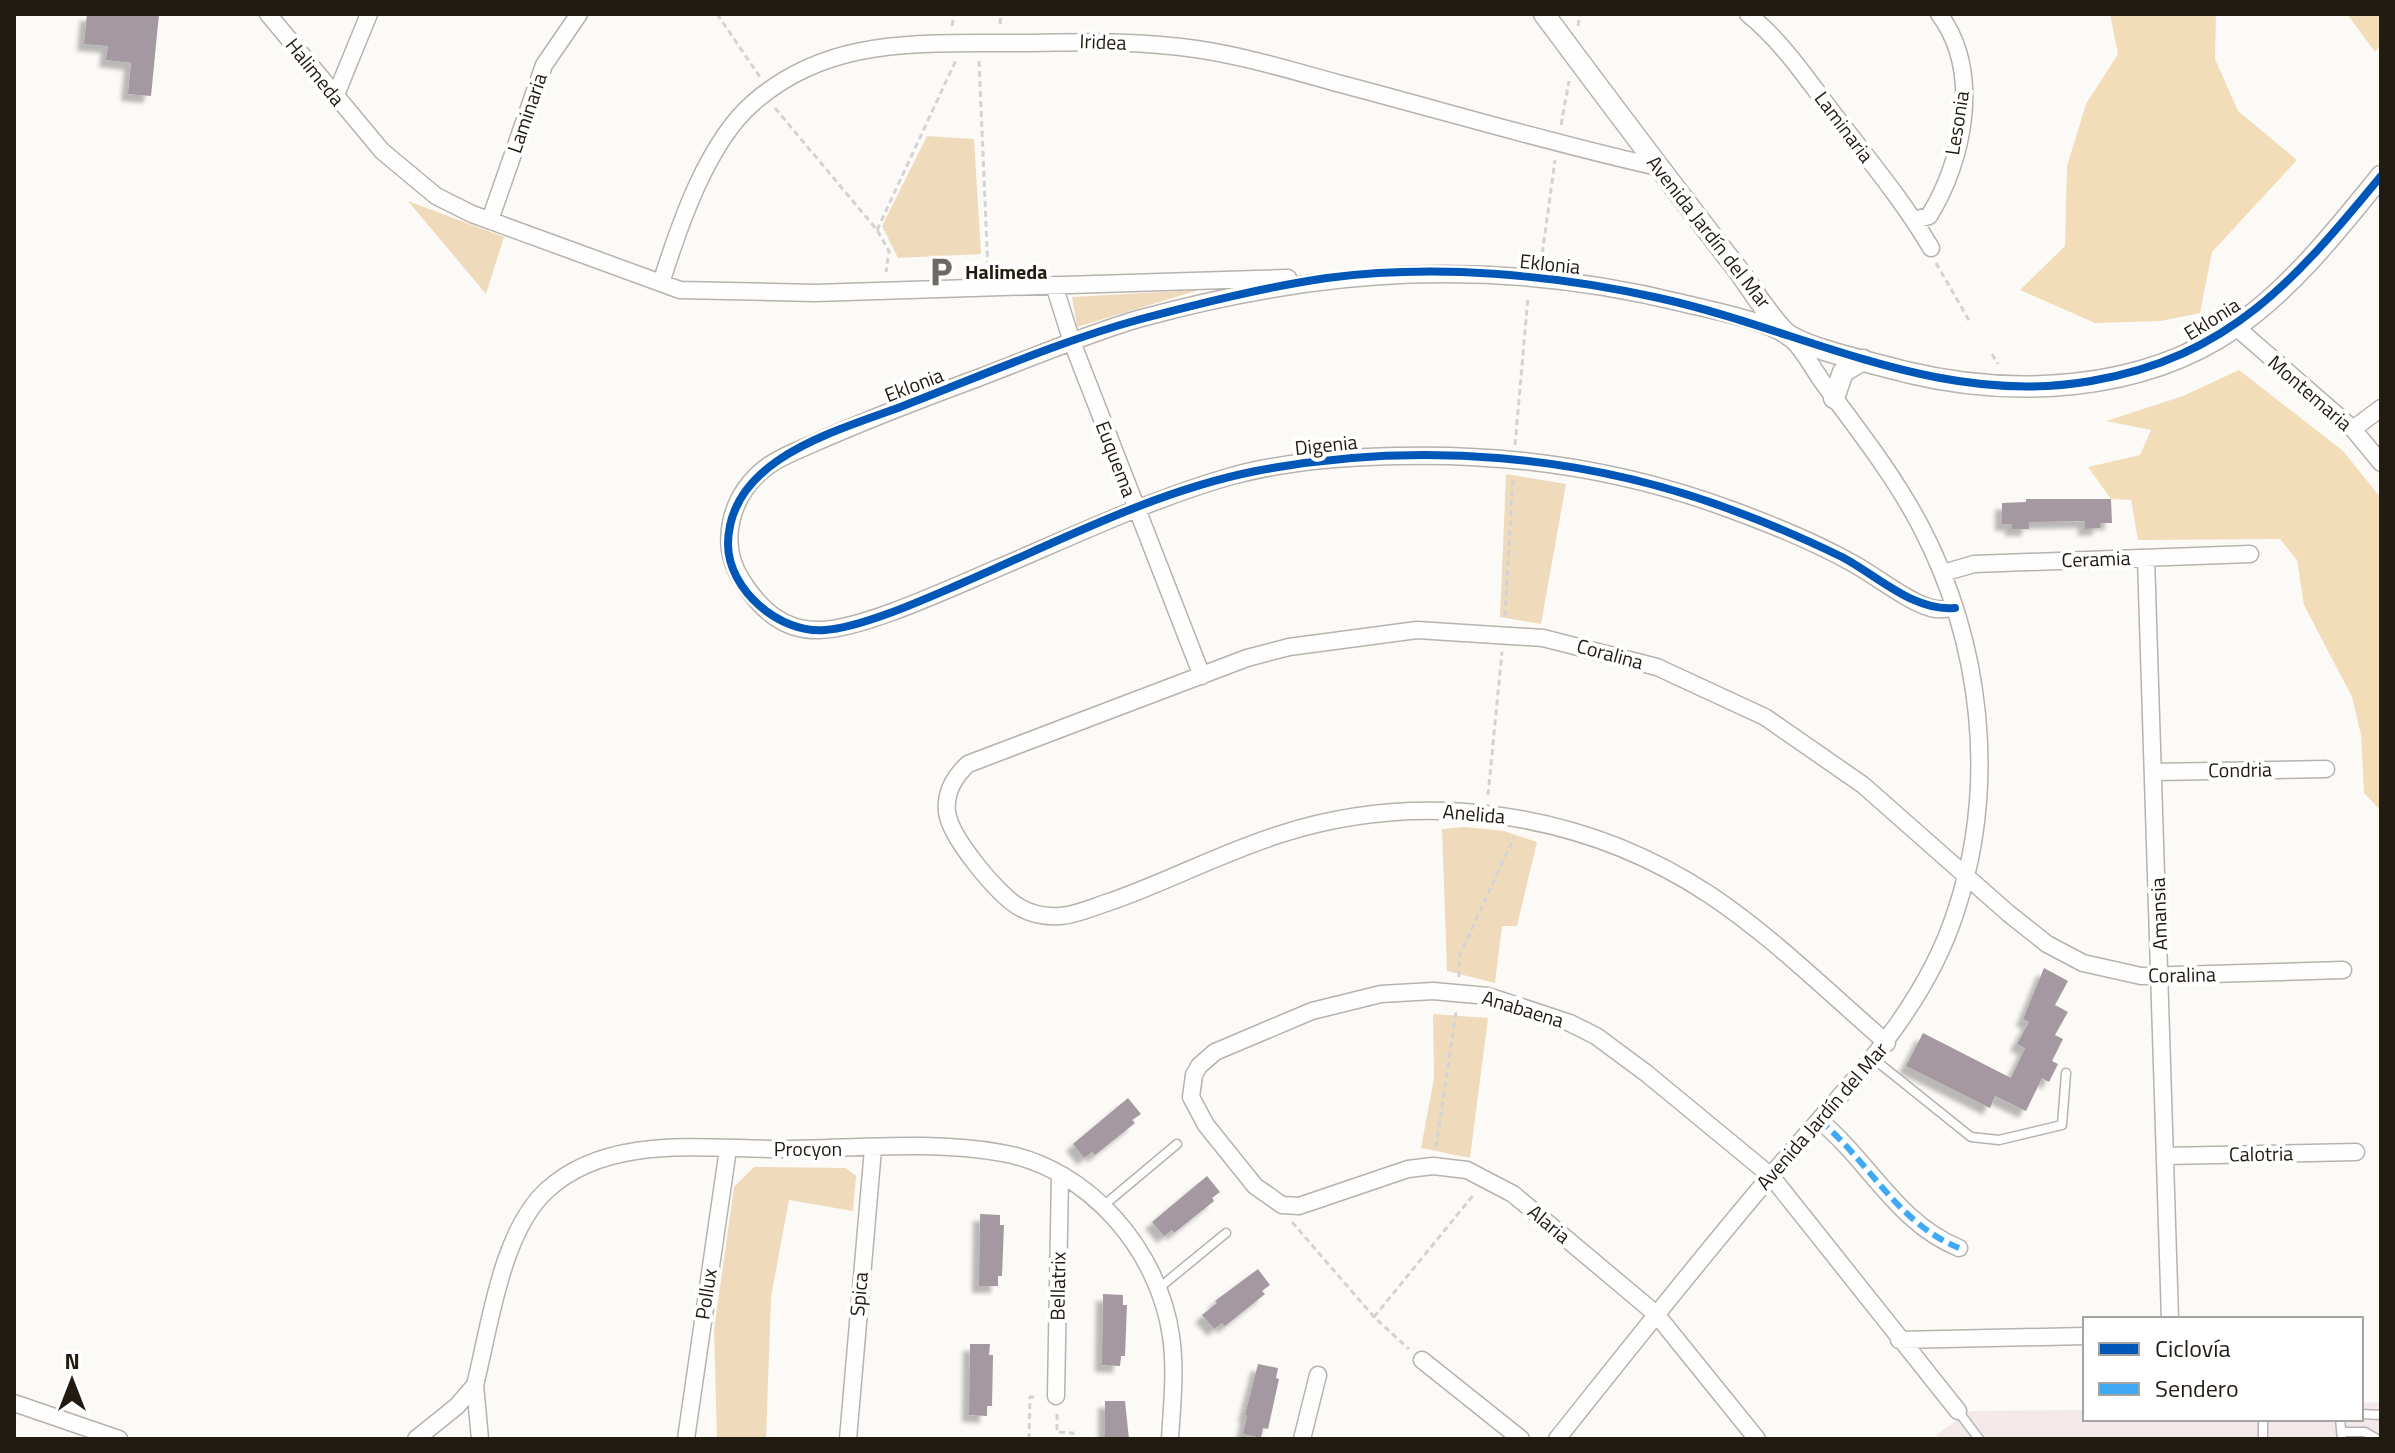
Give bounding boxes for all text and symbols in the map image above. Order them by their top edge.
street label: Iridea [1079,25,1127,58]
street label: Halimeda [278,31,353,113]
street label: Laminaria [498,69,555,157]
street label: Laminaria [1807,84,1882,169]
street label: Lesonia [1936,89,1977,157]
street label: Avenida Jardín del Mar [1640,148,1779,315]
street label: Eklonia [1518,245,1582,282]
parking icon: Halimeda [924,255,958,289]
place label: Halimeda [965,256,1048,287]
street label: Eklonia [2178,289,2246,348]
street label: Montemaria [2261,347,2359,438]
street label: Eklonia [880,359,948,410]
street label: Euquema [1088,416,1145,501]
street label: Digenia [1293,426,1359,463]
street label: Ceramia [2061,542,2131,575]
street label: Coralina [1573,630,1647,677]
street label: Condria [2208,753,2272,786]
street label: Anelida [1442,795,1506,832]
street label: Amansia [2142,877,2175,951]
street label: Coralina [2148,958,2216,991]
street label: Anabaena [1478,981,1568,1036]
street label: Avenida Jardín del Mar [1749,1035,1895,1196]
street label: Procyon [774,1133,842,1164]
street label: Calotria [2229,1137,2293,1170]
street label: Alaria [1521,1196,1578,1251]
street label: Bellatrix [1041,1251,1074,1321]
street label: Pollux [686,1266,725,1322]
street label: Spica [841,1270,876,1317]
legend [2083,1317,2363,1421]
text: Ciclovía [2155,1330,2231,1366]
north arrow [32,1341,112,1421]
text: N [64,1344,80,1378]
text: Sendero [2155,1370,2239,1406]

